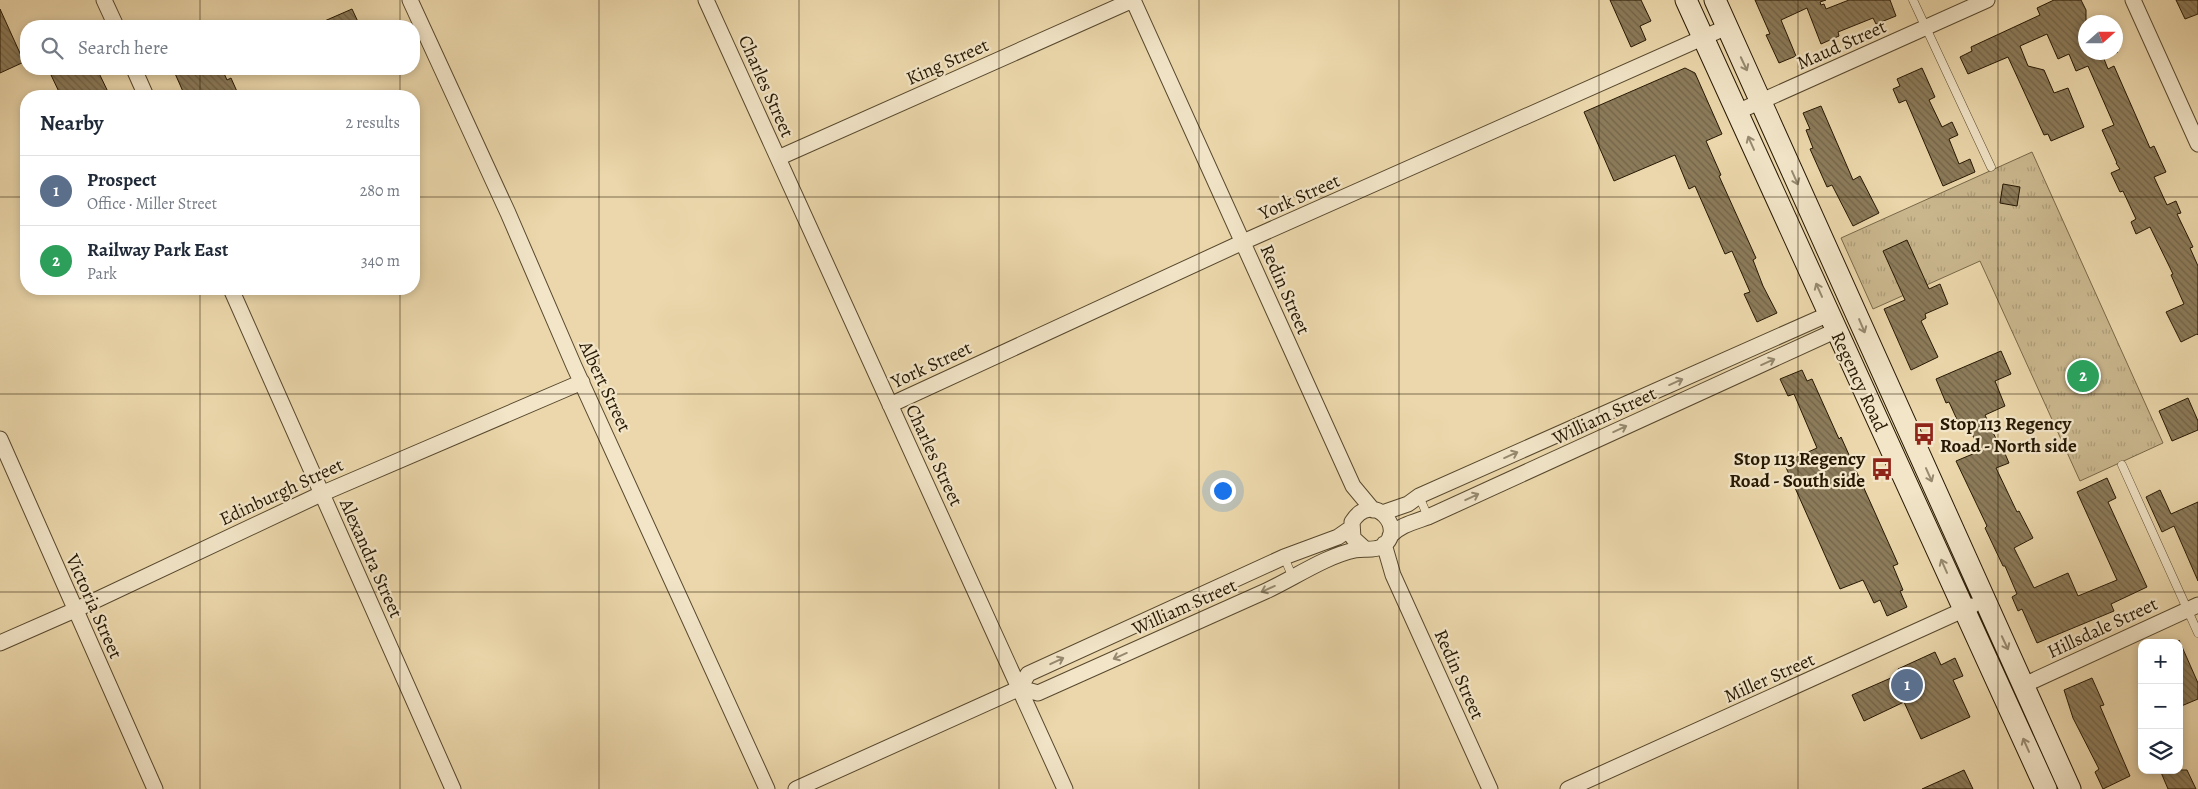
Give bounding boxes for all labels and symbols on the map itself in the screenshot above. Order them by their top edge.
street label: Maud Street [1792,14,1890,76]
north arrow [2078,15,2123,60]
street label: Charles Street [732,31,800,142]
street label: King Street [902,32,993,92]
one-way arrow [1739,57,1749,72]
one-way arrow [1746,135,1756,150]
street label: York Street [1254,168,1344,227]
one-way arrow [1791,170,1801,185]
street label: Redin Street [1254,240,1316,339]
one-way arrow [1813,283,1823,298]
one-way arrow [1858,318,1867,333]
street label: Regency Road [1825,327,1894,436]
street label: York Street [886,335,976,395]
street label: Albert Street [572,336,637,436]
one-way arrow [1760,357,1775,366]
pin: 2 [2067,357,2099,395]
one-way arrow [1668,377,1683,387]
street label: William Street [1547,380,1661,452]
street label: Charles Street [899,400,969,511]
place label: Stop 113 Regency Road - North side [1940,411,2077,459]
bus stop icon: Stop 113 Regency Road - North side [1911,421,1937,447]
one-way arrow [1612,424,1627,434]
place label: Stop 113 Regency Road - South side [1729,446,1866,494]
one-way arrow [1503,450,1518,460]
street label: Edinburgh Street [215,452,348,532]
bus stop icon: Stop 113 Regency Road - South side [1869,456,1895,482]
one-way arrow [1924,467,1934,482]
your location [1210,478,1236,504]
one-way arrow [1464,491,1479,501]
street label: Alexandra Street [333,494,409,622]
street label: Victoria Street [59,549,129,663]
one-way arrow [1939,559,1949,574]
street label: William Street [1127,572,1241,642]
one-way arrow [1261,585,1276,595]
street label: Hillsdale Street [2043,591,2162,665]
street label: Redin Street [1428,625,1490,724]
one-way arrow [2000,635,2010,650]
street label: Miller Street [1720,646,1819,709]
one-way arrow [1113,652,1128,662]
one-way arrow [1049,655,1064,665]
pin: 1 [1891,666,1923,704]
one-way arrow [2020,738,2030,753]

